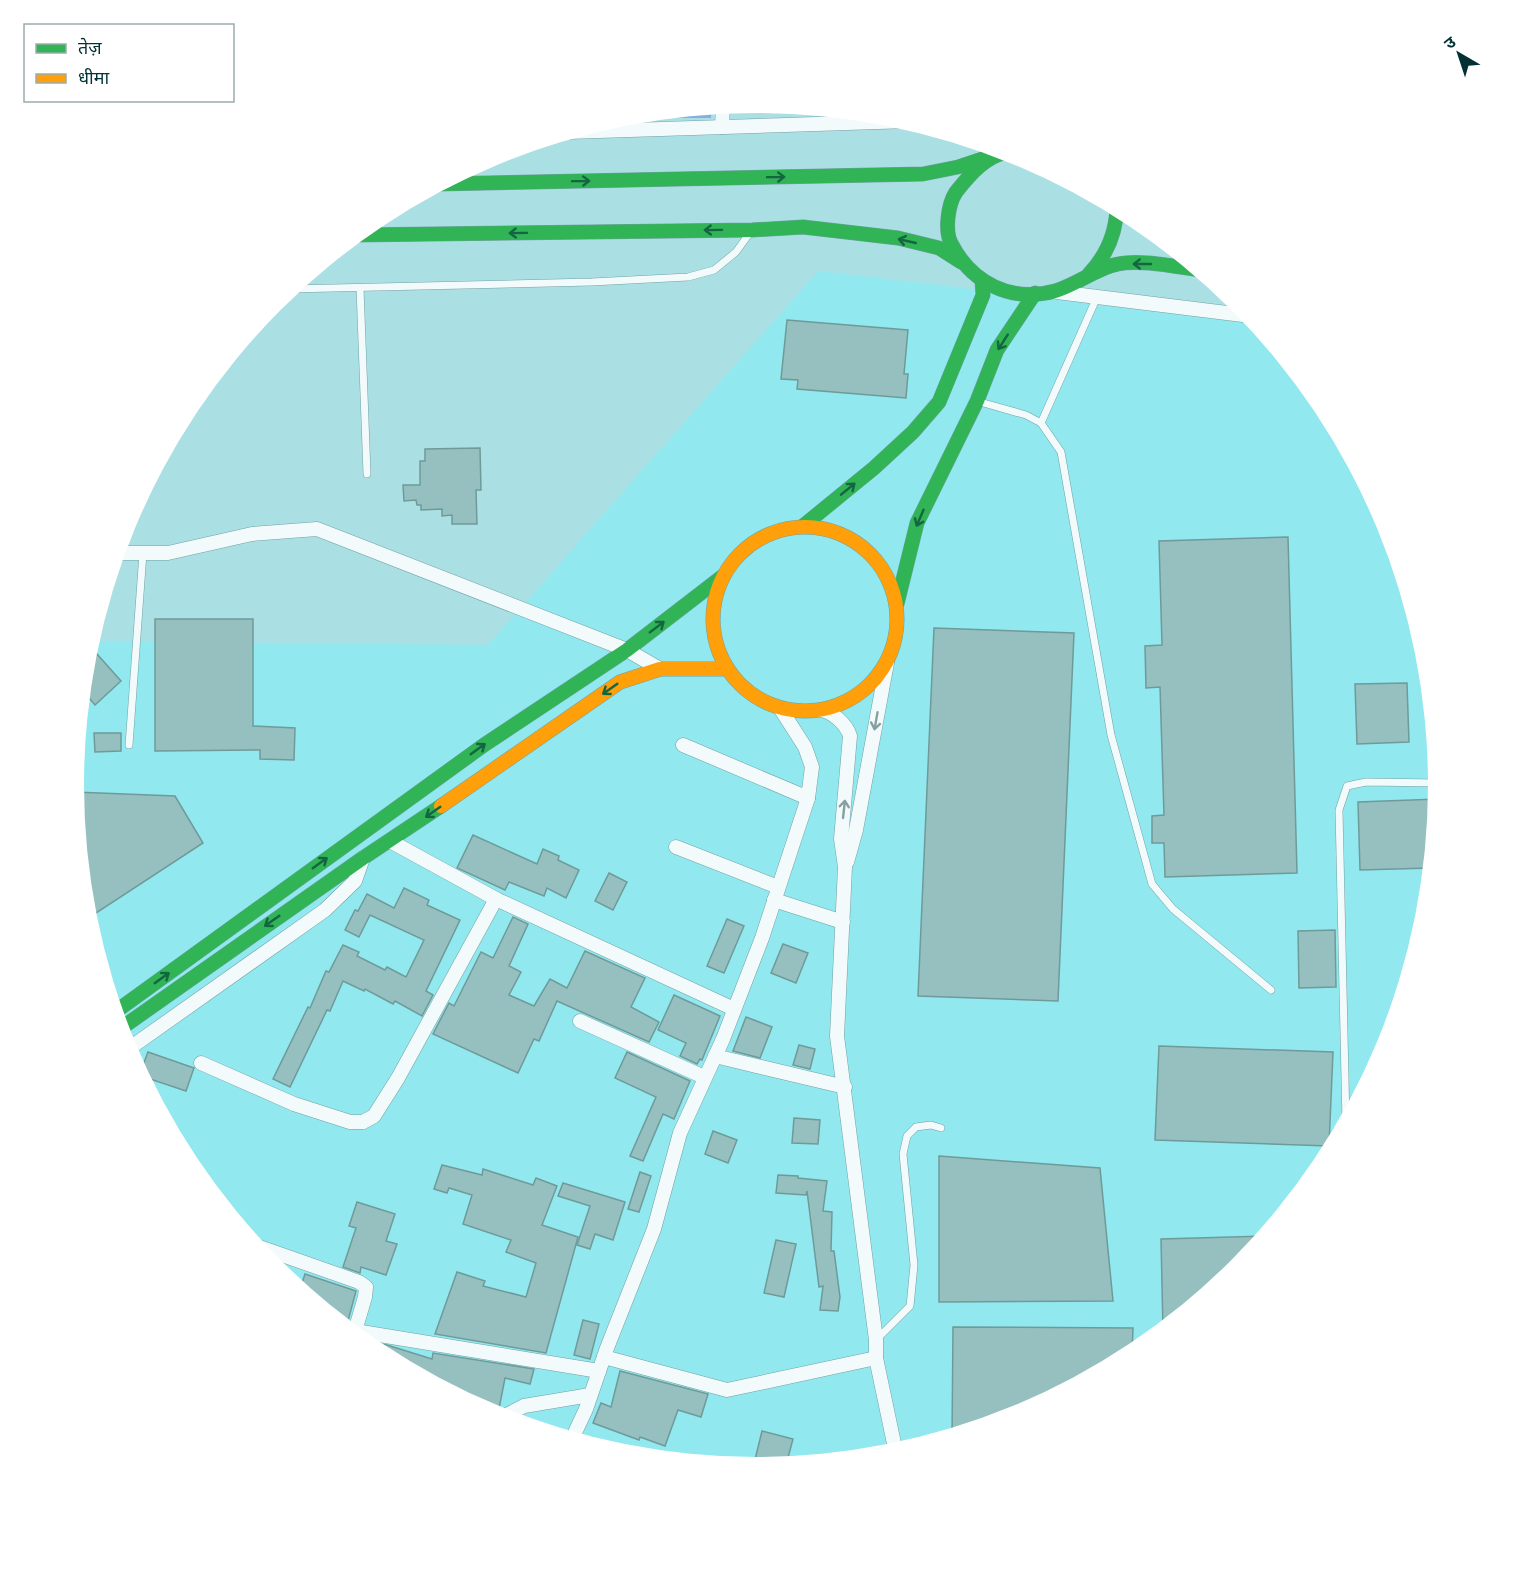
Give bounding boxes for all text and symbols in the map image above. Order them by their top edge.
legend [24,24,234,102]
north arrow [1429,24,1489,84]
text: उ [1440,31,1460,53]
text: तेज़ [78,36,102,59]
text: धीमा [78,66,109,89]
one-way arrow [765,171,785,183]
one-way arrow [570,176,590,187]
one-way arrow [704,224,724,236]
one-way arrow [509,227,529,239]
one-way arrow [898,234,917,246]
one-way arrow [1132,258,1152,270]
one-way arrow [996,333,1008,350]
one-way arrow [840,483,856,496]
one-way arrow [914,509,925,527]
one-way arrow [648,621,664,634]
one-way arrow [603,683,619,695]
one-way arrow [870,710,881,730]
one-way arrow [470,743,486,755]
one-way arrow [839,800,850,820]
one-way arrow [425,806,442,818]
one-way arrow [312,857,328,870]
one-way arrow [265,915,281,928]
one-way arrow [154,972,170,984]

